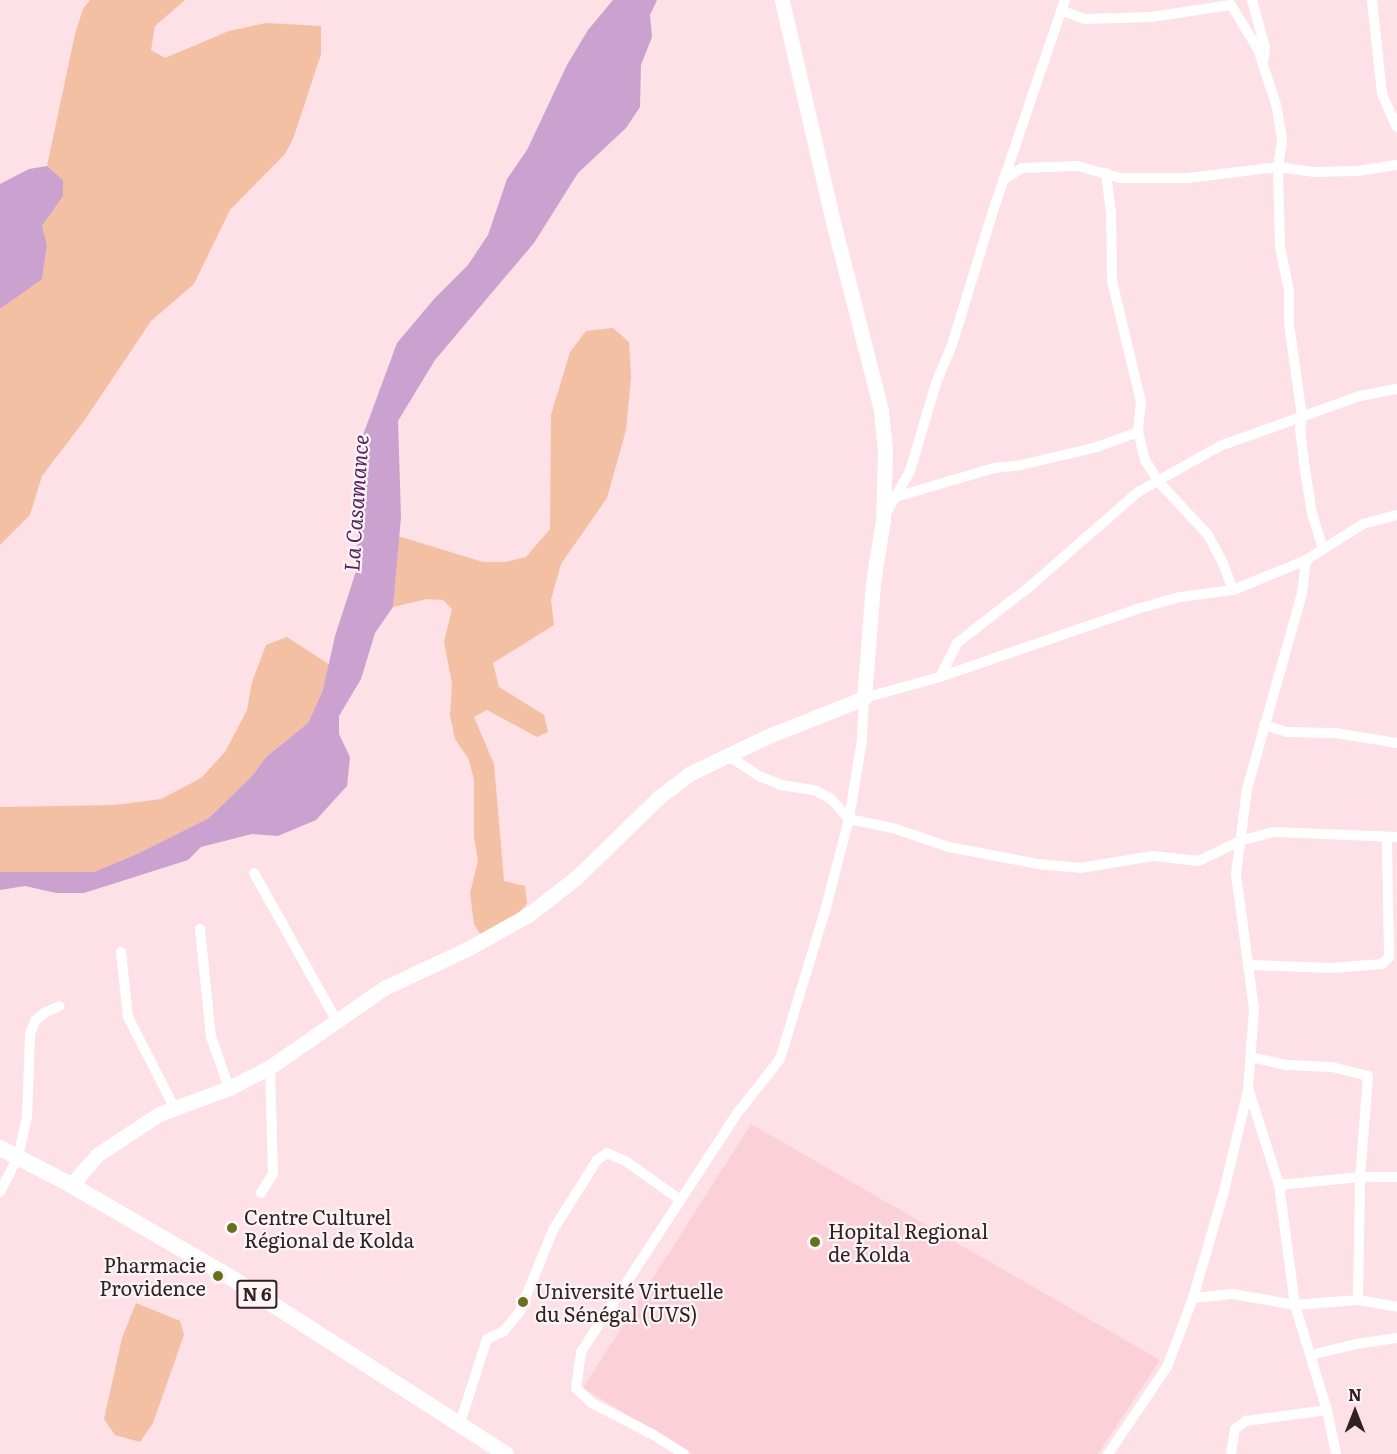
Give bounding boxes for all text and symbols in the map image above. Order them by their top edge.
water label: La Casamance [338,434,372,572]
place label: Centre Culturel Régional de Kolda [244,1204,414,1251]
place label: Hopital Regional de Kolda [828,1218,988,1265]
marker: Centre Culturel Régional de Kolda [225,1221,239,1235]
marker: Hopital Regional de Kolda [806,1233,824,1251]
place label: Pharmacie Providence [99,1252,206,1299]
marker: Pharmacie Providence [211,1269,225,1283]
place label: Université Virtuelle du Sénégal (UVS) [535,1278,723,1325]
road number: N 6 [236,1279,278,1309]
marker: Université Virtuelle du Sénégal (UVS) [516,1295,530,1309]
north arrow [1325,1382,1385,1442]
text: N [1348,1382,1362,1406]

